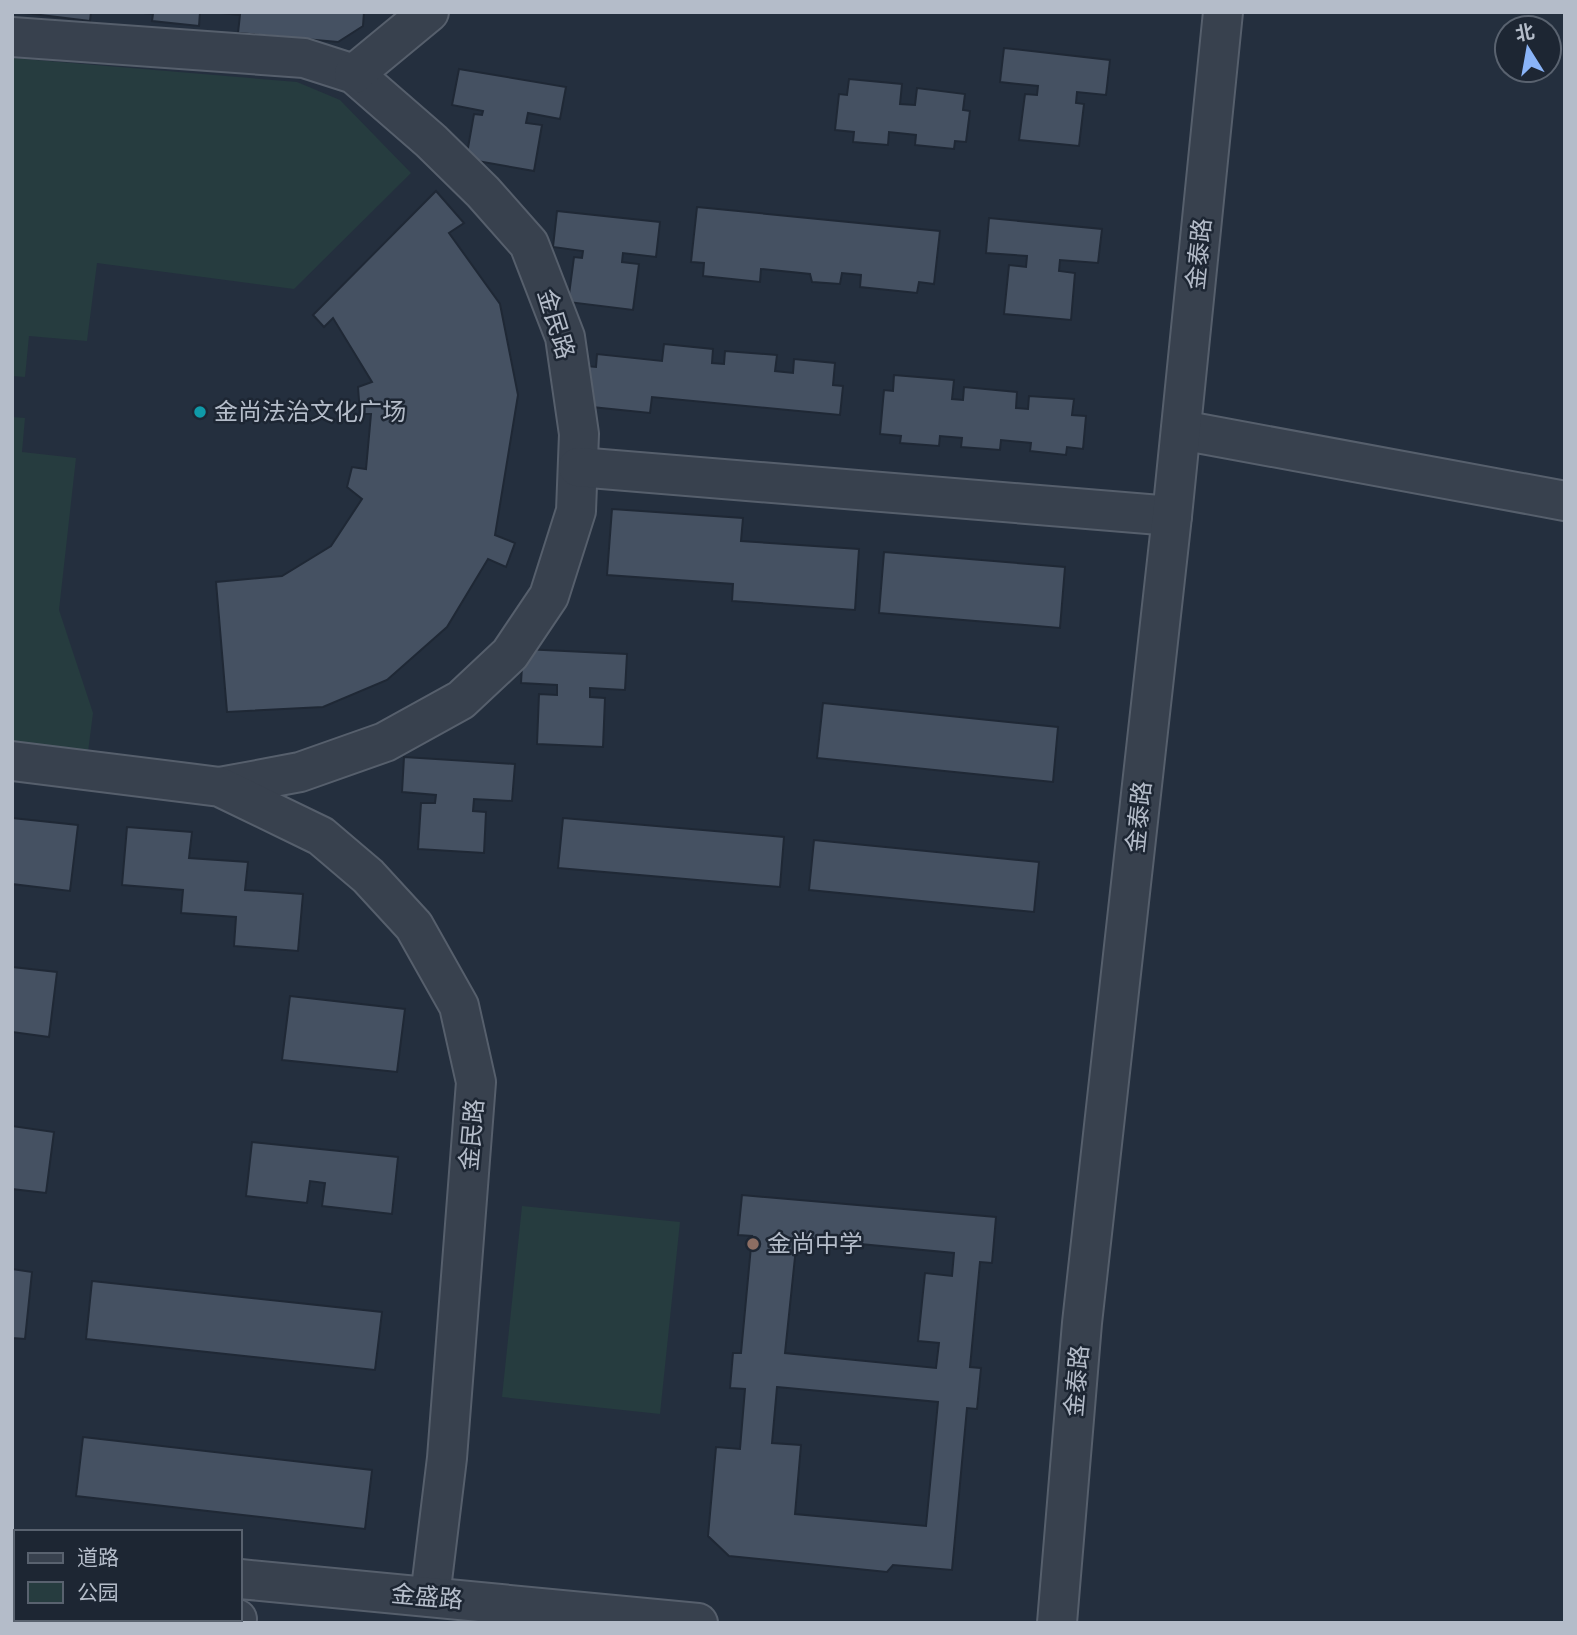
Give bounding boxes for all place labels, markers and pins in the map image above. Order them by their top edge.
place label: 金尚法治文化广场 [214,396,406,425]
marker: 金尚法治文化广场 [192,404,208,420]
place label: 金尚中学 [767,1228,863,1257]
marker: 金尚中学 [745,1236,761,1252]

